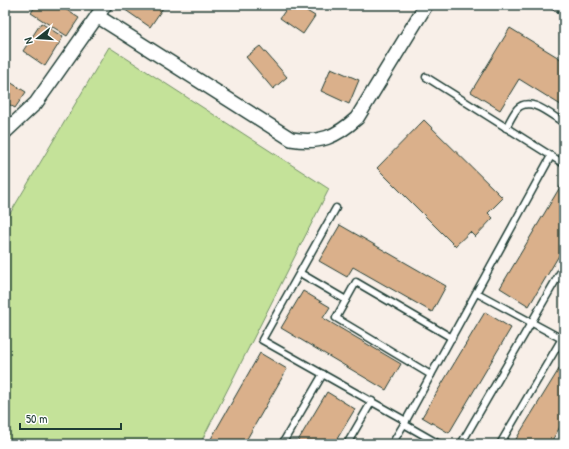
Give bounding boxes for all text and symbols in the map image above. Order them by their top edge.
north arrow [18,18,58,58]
text: N [21,36,36,46]
scale bar [20,405,121,431]
text: 50 m [26,410,47,427]

